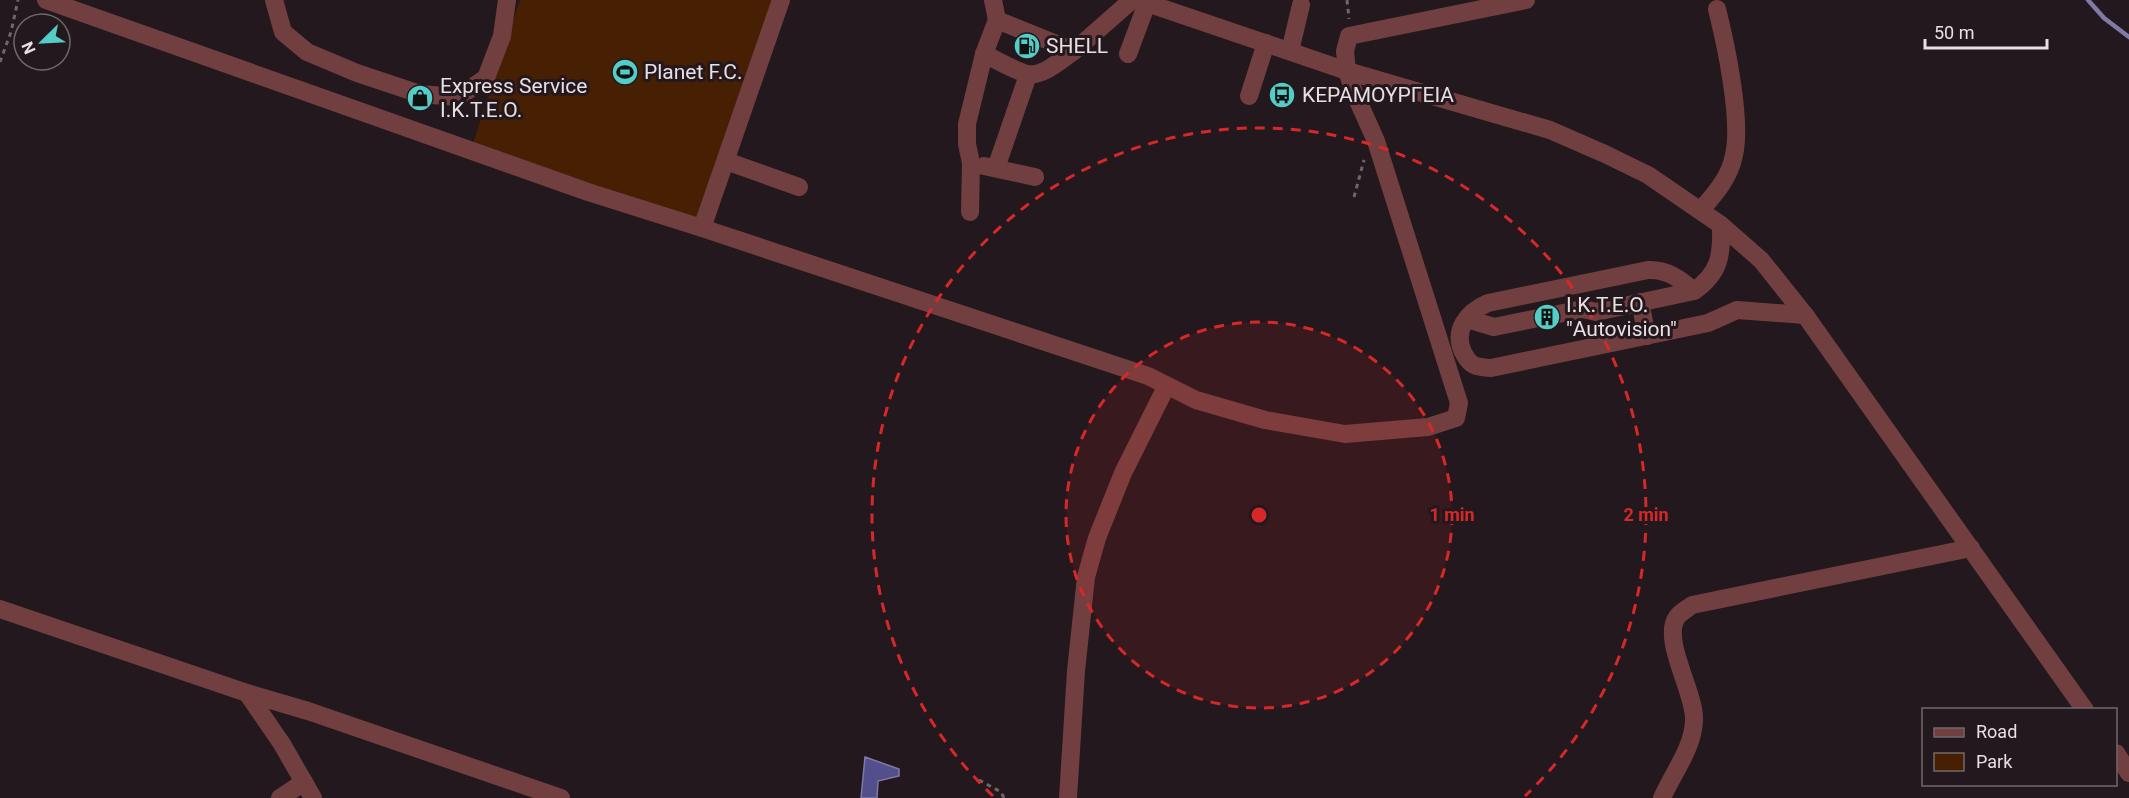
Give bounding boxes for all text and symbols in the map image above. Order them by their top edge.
north arrow [12,12,72,72]
scale bar [1925,12,2046,50]
text: 50 m [1934,22,1974,43]
fuel station icon: SHELL [1012,31,1042,61]
place label: SHELL [1046,34,1108,58]
text: N [18,39,40,57]
sports icon: Planet F.C. [610,57,640,87]
place label: Planet F.C. [644,60,743,84]
place label: Express Service Ι.Κ.Τ.Ε.Ο. [440,74,587,122]
bus stop icon: ΚΕΡΑΜΟΥΡΓΕΙΑ [1267,80,1297,110]
shop icon: Express Service Ι.Κ.Τ.Ε.Ο. [405,83,435,113]
place label: ΚΕΡΑΜΟΥΡΓΕΙΑ [1302,83,1454,107]
place label: I.Κ.Τ.Ε.Ο. "Autovision" [1566,293,1677,341]
building icon: I.Κ.Τ.Ε.Ο. "Autovision" [1532,302,1562,332]
text: 1 min [1429,504,1475,525]
text: 2 min [1623,504,1669,525]
centre of rings [1249,505,1269,525]
legend [1922,708,2117,786]
text: Road [1976,721,2017,742]
text: Park [1976,751,2013,772]

